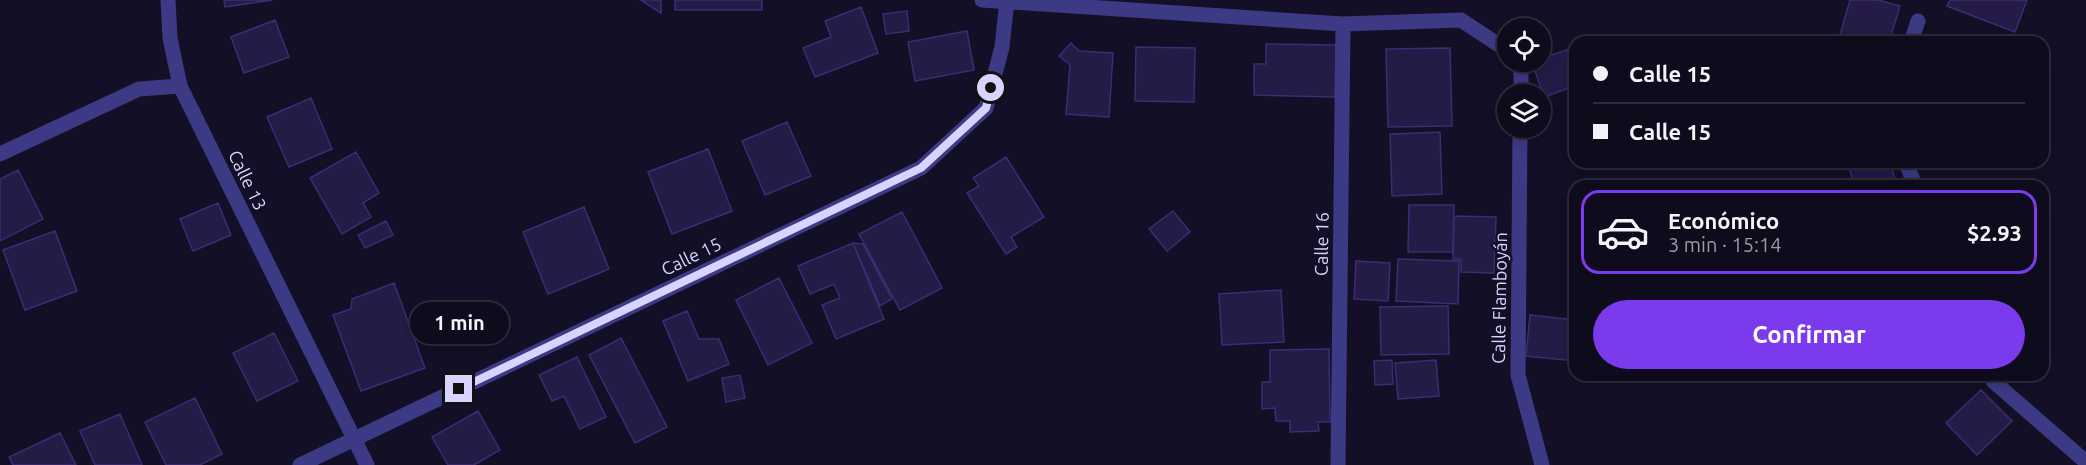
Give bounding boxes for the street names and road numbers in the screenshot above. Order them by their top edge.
street label: Calle 13 [225,147,271,213]
street label: Calle 16 [1310,212,1332,276]
street label: Calle Flamboyán [1488,232,1510,364]
street label: Calle 15 [658,233,724,279]

